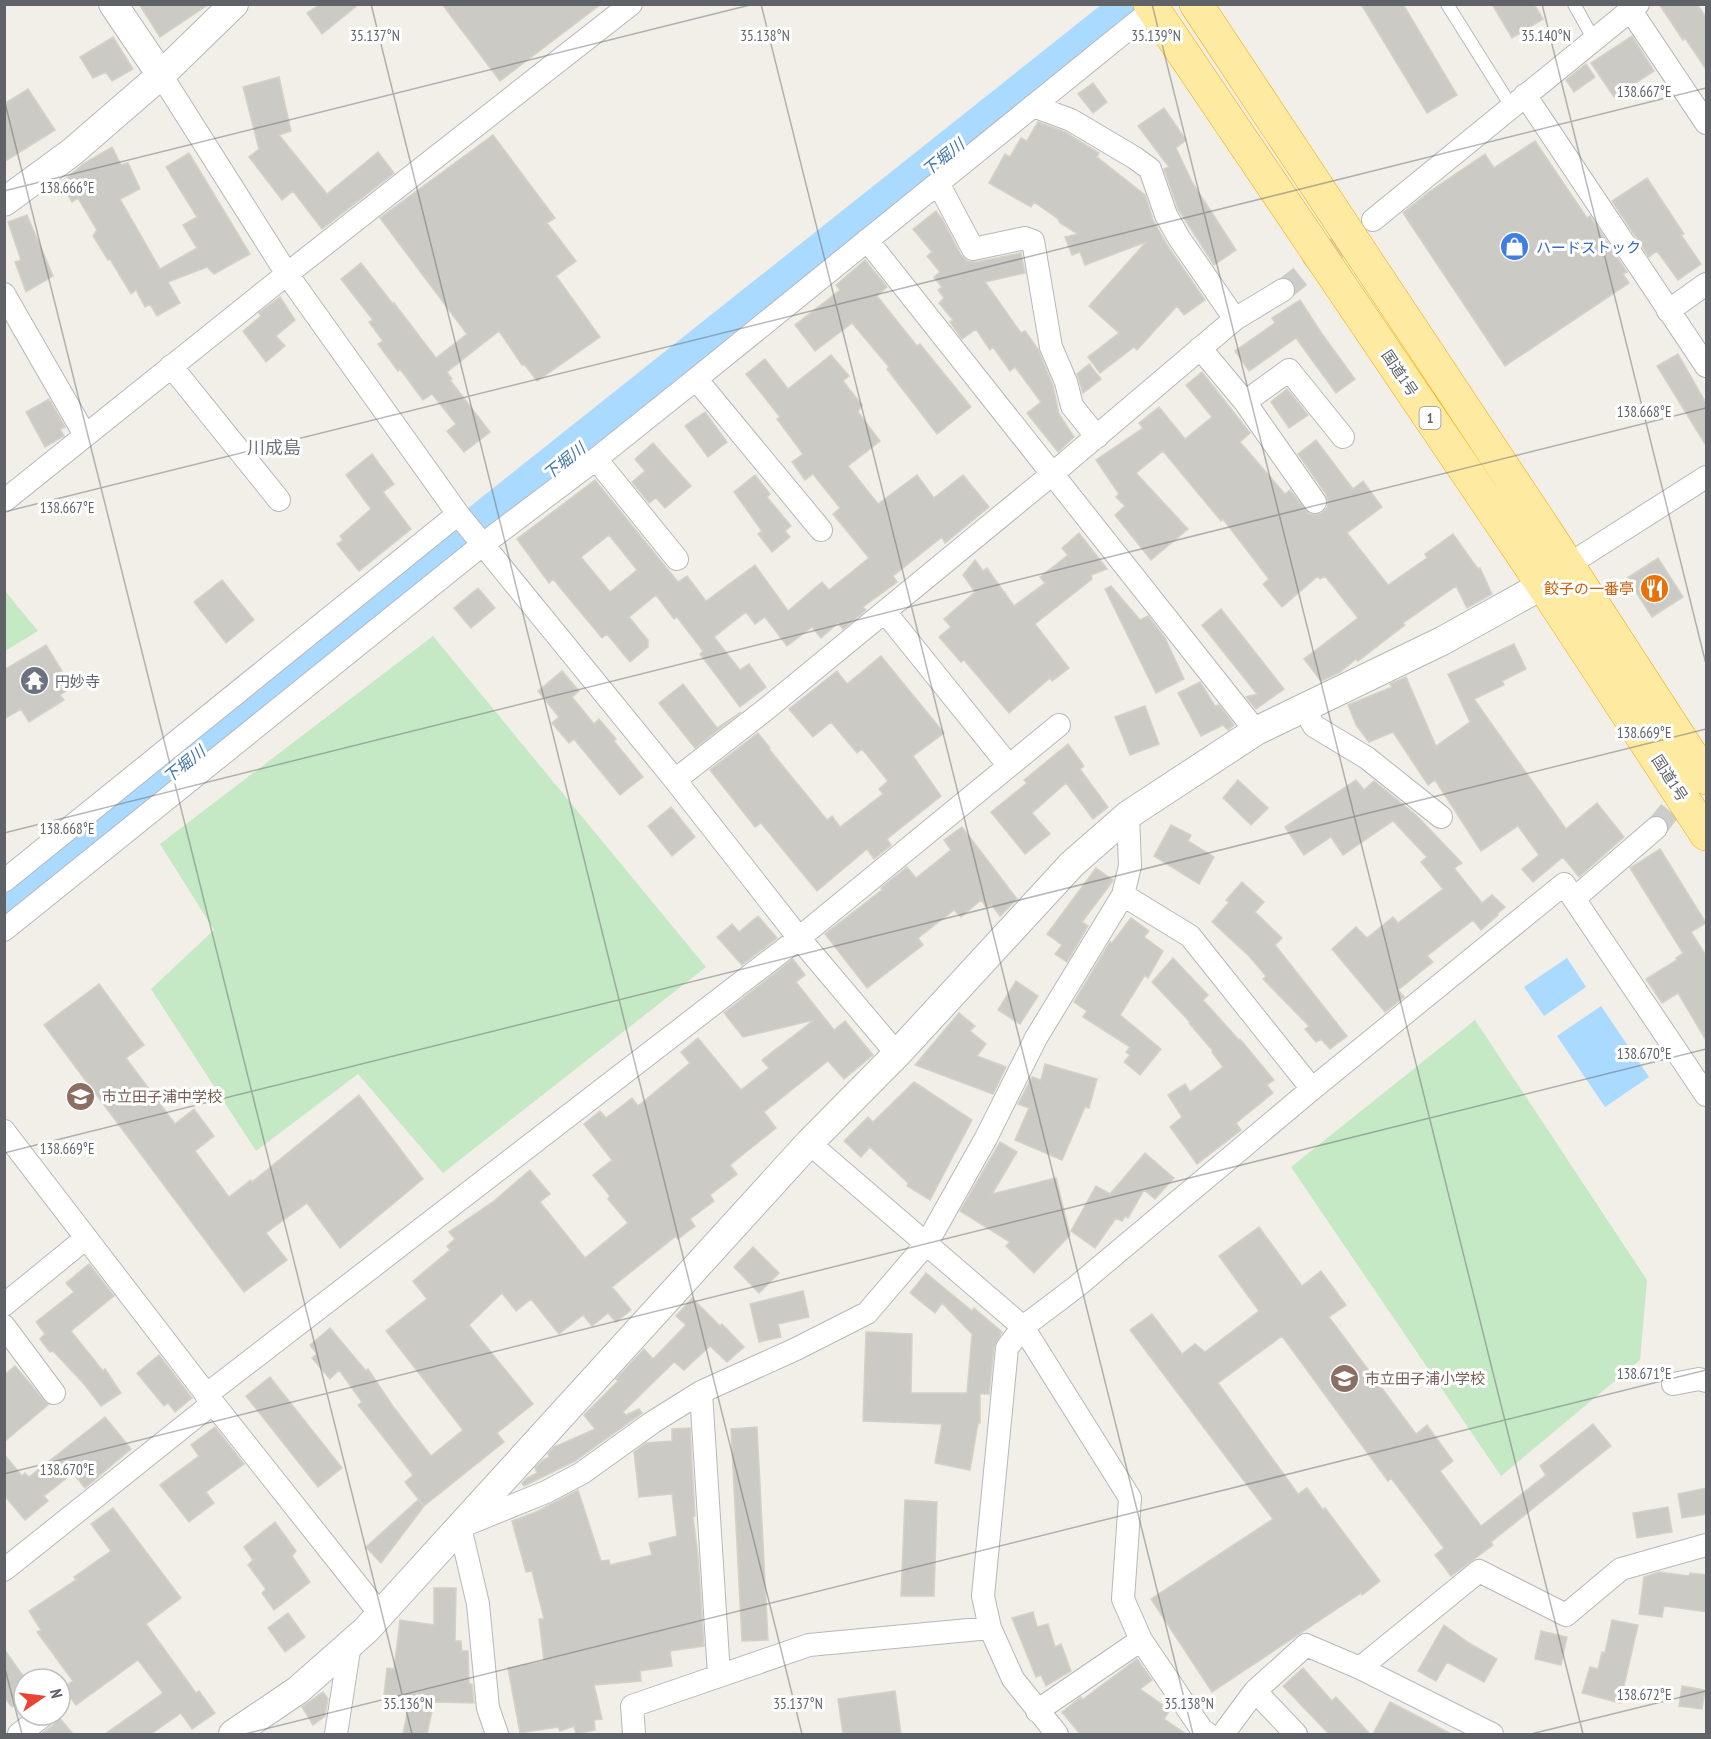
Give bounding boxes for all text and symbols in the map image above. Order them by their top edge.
text: 35.137°N [350,26,400,45]
text: 35.138°N [740,26,790,45]
text: 35.139°N [1131,26,1181,45]
text: 35.140°N [1521,26,1571,45]
text: 138.667°E [1617,82,1671,101]
water label: 下堀川 [918,133,969,180]
text: 138.666°E [40,178,94,197]
shop icon: ハードストック [1499,231,1531,263]
place label: ハードストック [1536,238,1641,257]
street label: 国道1号 [1378,346,1422,400]
text: 138.668°E [1617,402,1671,421]
road number: 1 [1420,407,1440,429]
district label: 川成島 [247,436,301,459]
water label: 下堀川 [539,437,590,484]
text: 138.667°E [40,498,94,517]
restaurant icon: 餃子の一番亭 [1639,572,1671,604]
place label: 餃子の一番亭 [1544,579,1634,598]
temple icon: 円妙寺 [18,665,50,697]
place label: 円妙寺 [55,672,100,691]
text: 138.669°E [1617,723,1671,742]
water label: 下堀川 [159,740,210,787]
street label: 国道1号 [1648,751,1692,805]
text: 138.668°E [40,819,94,838]
text: 138.670°E [1617,1044,1671,1063]
school or university icon: 市立田子浦中学校 [65,1080,97,1112]
place label: 市立田子浦中学校 [102,1087,222,1106]
text: 138.669°E [40,1139,94,1158]
school or university icon: 市立田子浦小学校 [1328,1362,1360,1394]
text: 138.671°E [1617,1364,1671,1383]
place label: 市立田子浦小学校 [1365,1369,1485,1388]
text: 138.670°E [40,1460,94,1479]
north arrow [12,1667,72,1727]
text: 138.672°E [1617,1685,1671,1704]
text: N [46,1687,67,1700]
text: 35.136°N [383,1694,433,1713]
text: 35.137°N [773,1694,823,1713]
text: 35.138°N [1164,1694,1214,1713]

